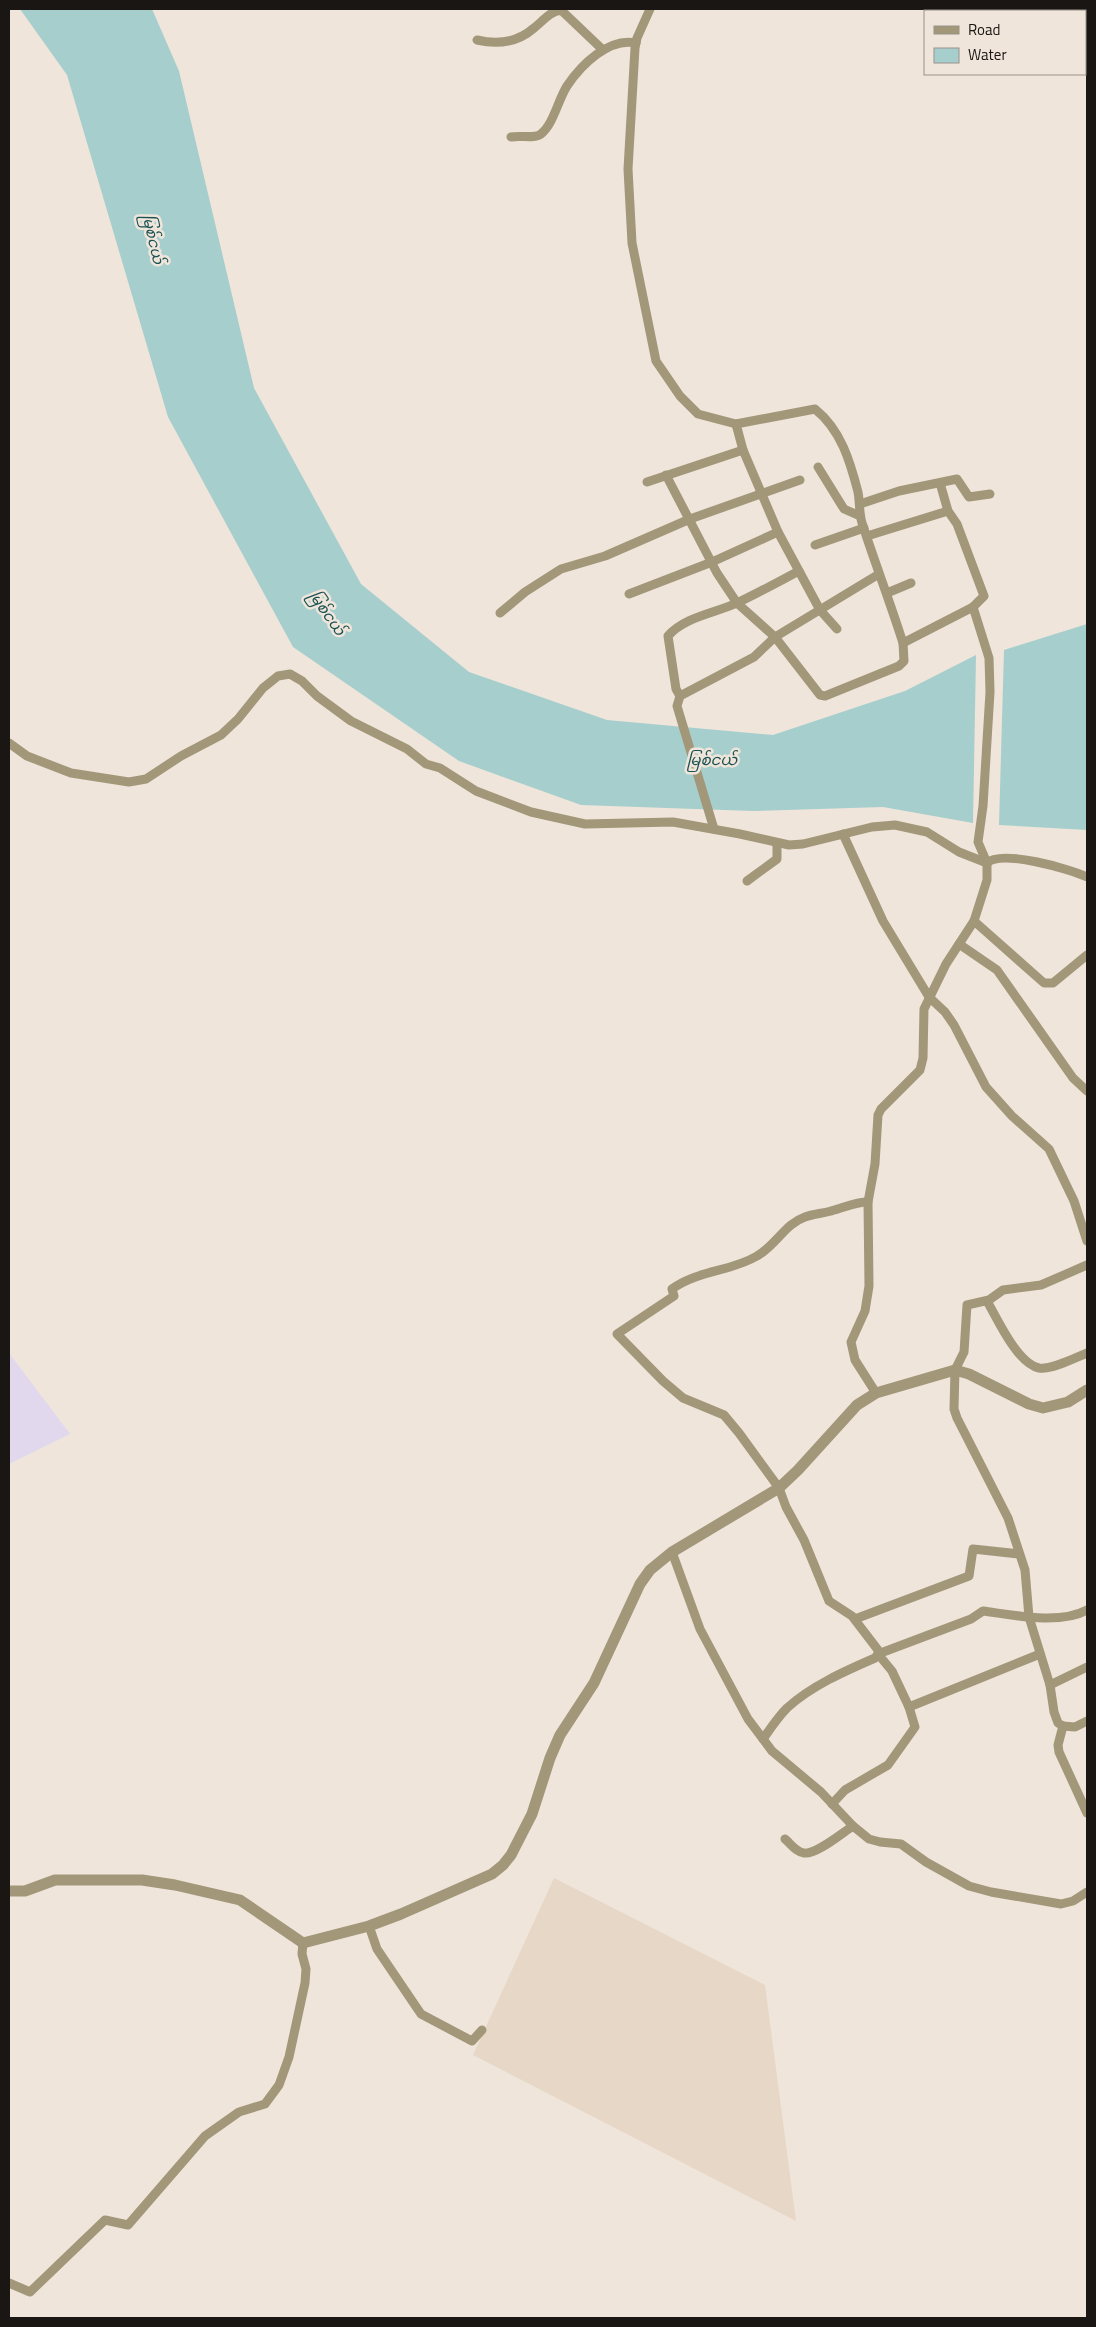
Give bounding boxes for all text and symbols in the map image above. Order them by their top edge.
legend [924,10,1086,75]
text: Road [968,18,1000,41]
text: Water [968,43,1007,66]
water label: မြစ်ငယ် [136,212,171,268]
water label: မြစ်ငယ် [303,586,352,642]
water label: မြစ်ငယ် [687,748,739,772]

